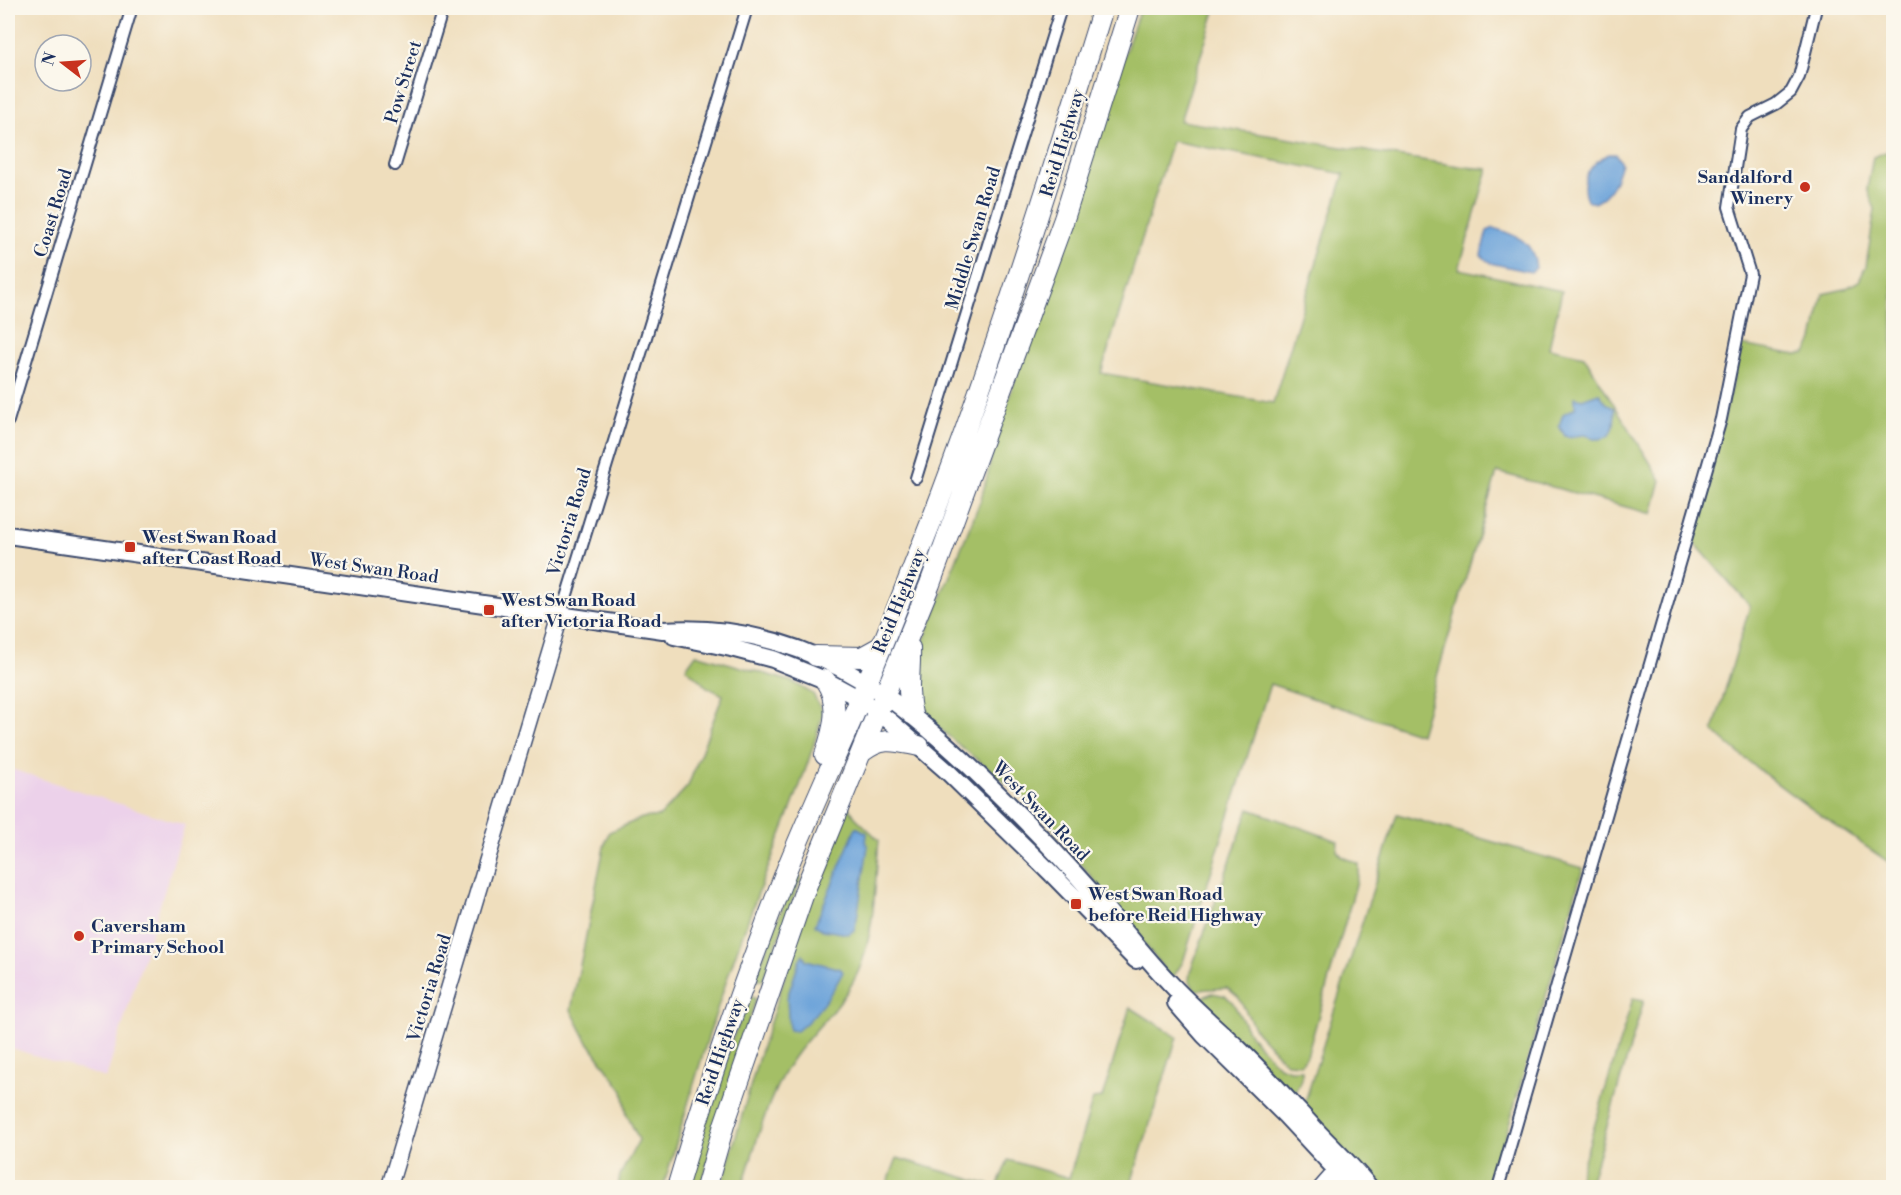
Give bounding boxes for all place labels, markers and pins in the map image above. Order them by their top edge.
place label: Sandalford Winery [1698,166,1794,210]
marker: Sandalford Winery [1798,180,1812,194]
place label: West Swan Road after Coast Road [141,526,282,570]
marker: West Swan Road after Coast Road [123,540,137,554]
place label: West Swan Road after Victoria Road [500,589,662,633]
marker: West Swan Road after Victoria Road [482,603,496,617]
place label: West Swan Road before Reid Highway [1087,883,1264,927]
marker: West Swan Road before Reid Highway [1069,897,1083,911]
place label: Caversham Primary School [91,915,225,959]
marker: Caversham Primary School [72,929,86,943]

